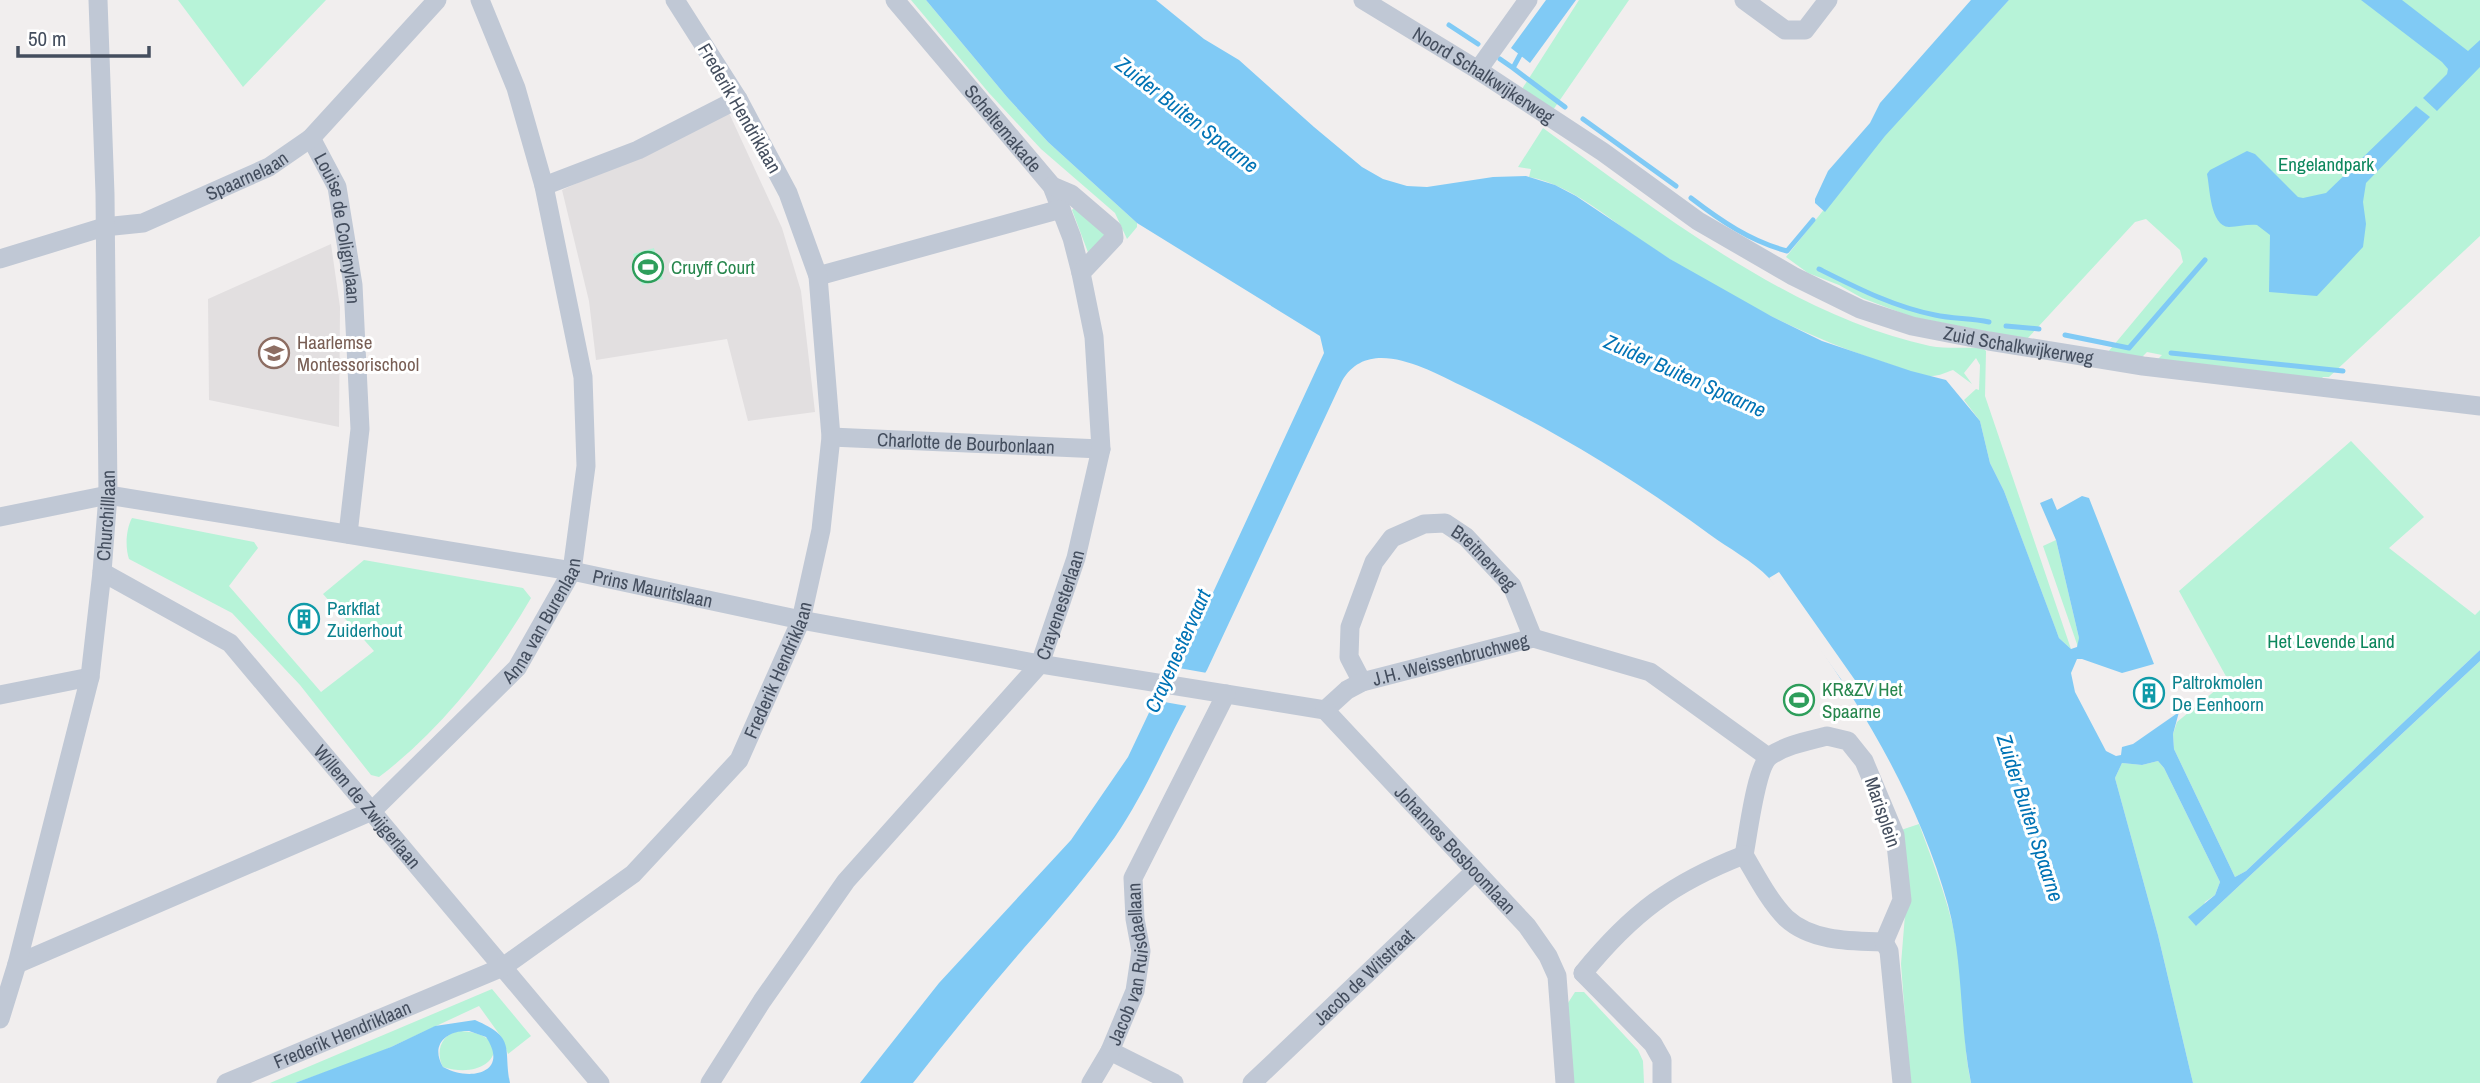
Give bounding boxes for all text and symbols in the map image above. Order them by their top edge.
scale bar [18,14,149,58]
street label: Noord Schalkwijkerweg [1408,20,1560,130]
text: 50 m [28,24,66,53]
street label: Frederik Hendriklaan [692,38,788,178]
water label: Zuider Buiten Spaarne [1109,49,1265,180]
street label: Scheltemakade [959,79,1048,178]
street label: Spaarnelaan [201,145,293,207]
street label: Louise de Colignylaan [308,148,367,304]
park label: Engelandpark [2278,151,2374,177]
sports icon: Cruyff Court [631,250,665,284]
place label: Cruyff Court [671,254,755,280]
street label: Zuid Schalkwijkerweg [1941,319,2096,371]
water label: Zuider Buiten Spaarne [1599,326,1771,424]
place label: Haarlemse Montessorischool [297,329,419,377]
school or university icon: Haarlemse Montessorischool [257,336,291,370]
street label: Charlotte de Bourbonlaan [877,426,1055,460]
street label: Churchilllaan [90,470,121,562]
street label: Breitnerweg [1447,518,1523,597]
street label: Crayenesterlaan [1029,548,1090,663]
street label: Anna van Burenlaan [495,556,587,690]
street label: Prins Mauritslaan [590,563,715,614]
water label: Crayenestervaart [1137,583,1218,717]
place label: Parkflat Zuiderhout [327,595,403,643]
street label: Frederik Hendriklaan [737,599,818,742]
building icon: Parkflat Zuiderhout [287,602,321,636]
street label: J.H. Weissenbruchweg [1370,627,1531,692]
park label: Het Levende Land [2267,628,2395,654]
place label: Paltrokmolen De Eenhoorn [2172,669,2264,717]
place label: KR&ZV Het Spaarne [1822,676,1903,724]
building icon: Paltrokmolen De Eenhoorn [2132,676,2166,710]
sports icon: KR&ZV Het Spaarne [1782,683,1816,717]
water label: Zuider Buiten Spaarne [1989,730,2071,905]
street label: Willem de Zwijgerlaan [308,739,427,874]
street label: Marisplein [1859,773,1907,851]
street label: Johannes Bosboomlaan [1389,780,1522,919]
street label: Jacob van Ruisdaellaan [1101,882,1154,1049]
street label: Jacob de Witstraat [1308,922,1420,1031]
street label: Frederik Hendriklaan [270,994,415,1075]

